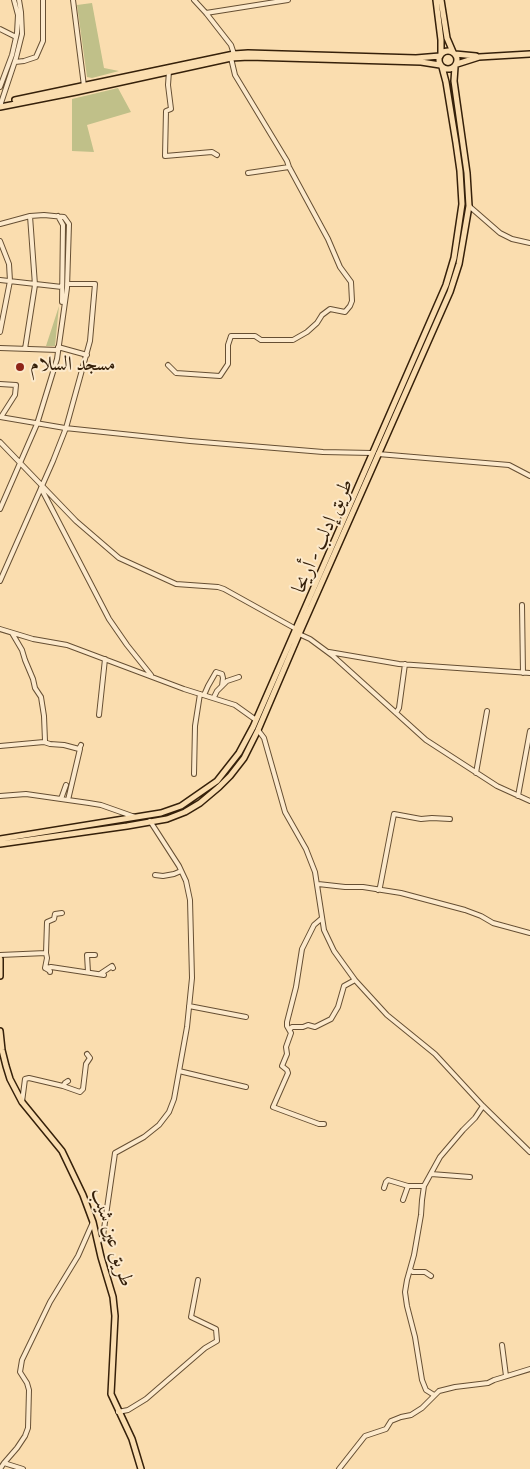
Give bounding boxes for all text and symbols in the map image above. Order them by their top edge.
place label: مسجد السلام [30,355,116,379]
marker: مسجد السلام [14,361,26,373]
street label: طريق إدلب - أريحا [289,476,361,598]
street label: طريق عين شيب [84,1186,136,1290]

